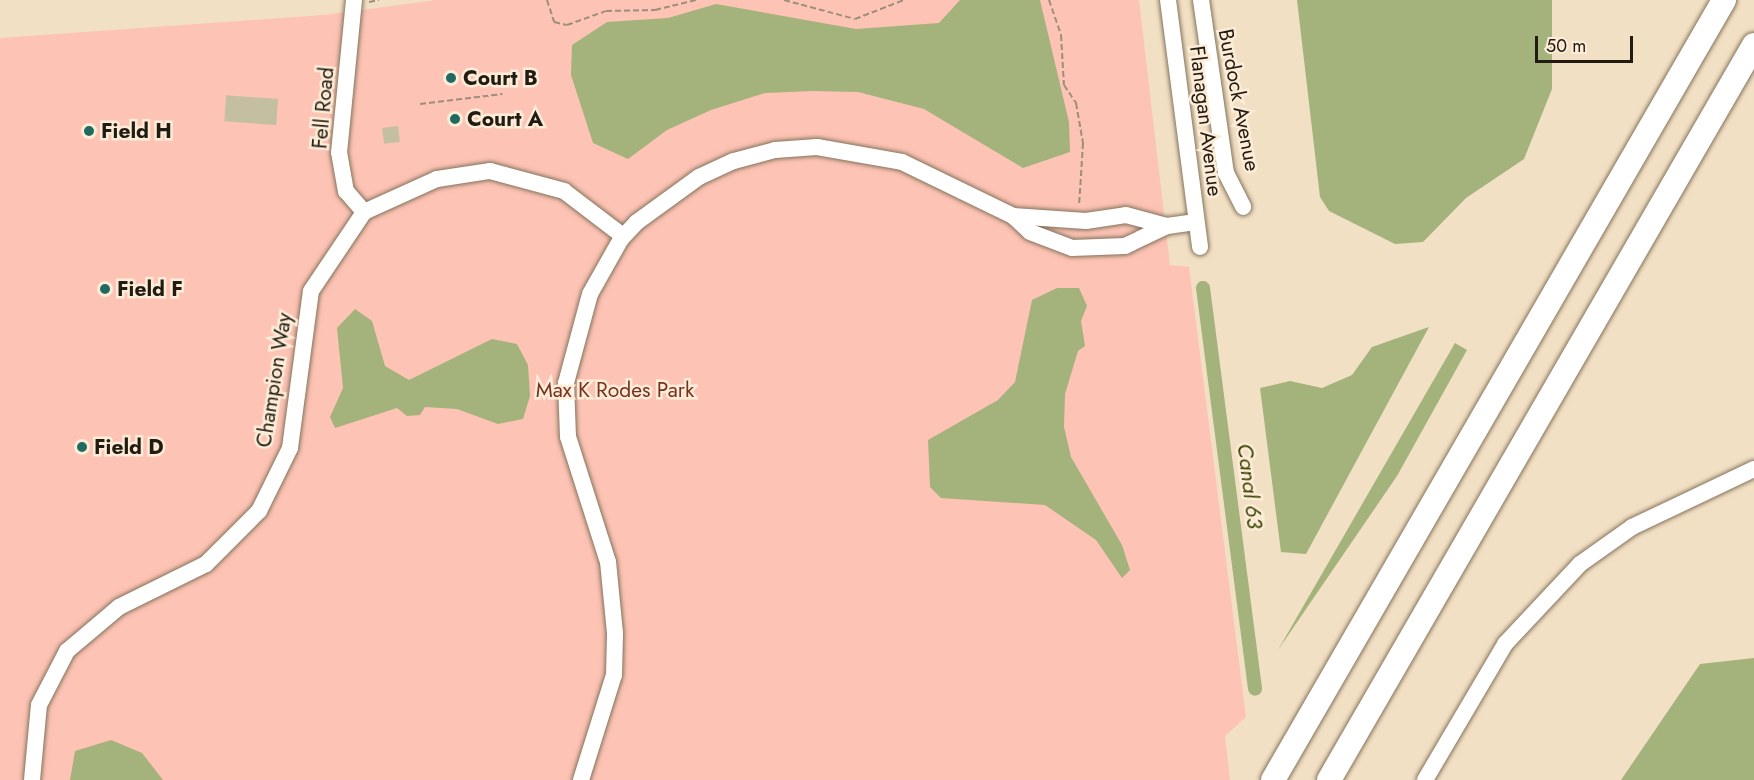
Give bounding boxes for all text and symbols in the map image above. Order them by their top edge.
scale bar [1538,24,1636,62]
street label: Burdock Avenue [1213,27,1265,173]
text: 50 m [1546,33,1586,59]
street label: Flanagan Avenue [1184,44,1228,198]
place label: Court B [463,65,538,91]
street label: Fell Road [307,66,339,150]
marker: Court B [444,71,458,85]
place label: Court A [467,106,543,132]
marker: Court A [448,112,462,126]
place label: Field H [101,118,172,144]
marker: Field H [82,124,96,138]
place label: Field F [117,276,183,302]
marker: Field F [98,282,112,296]
street label: Champion Way [251,311,297,449]
park label: Max K Rodes Park [536,377,694,403]
place label: Field D [94,434,164,460]
marker: Field D [75,440,89,454]
water label: Canal 63 [1232,442,1268,530]

